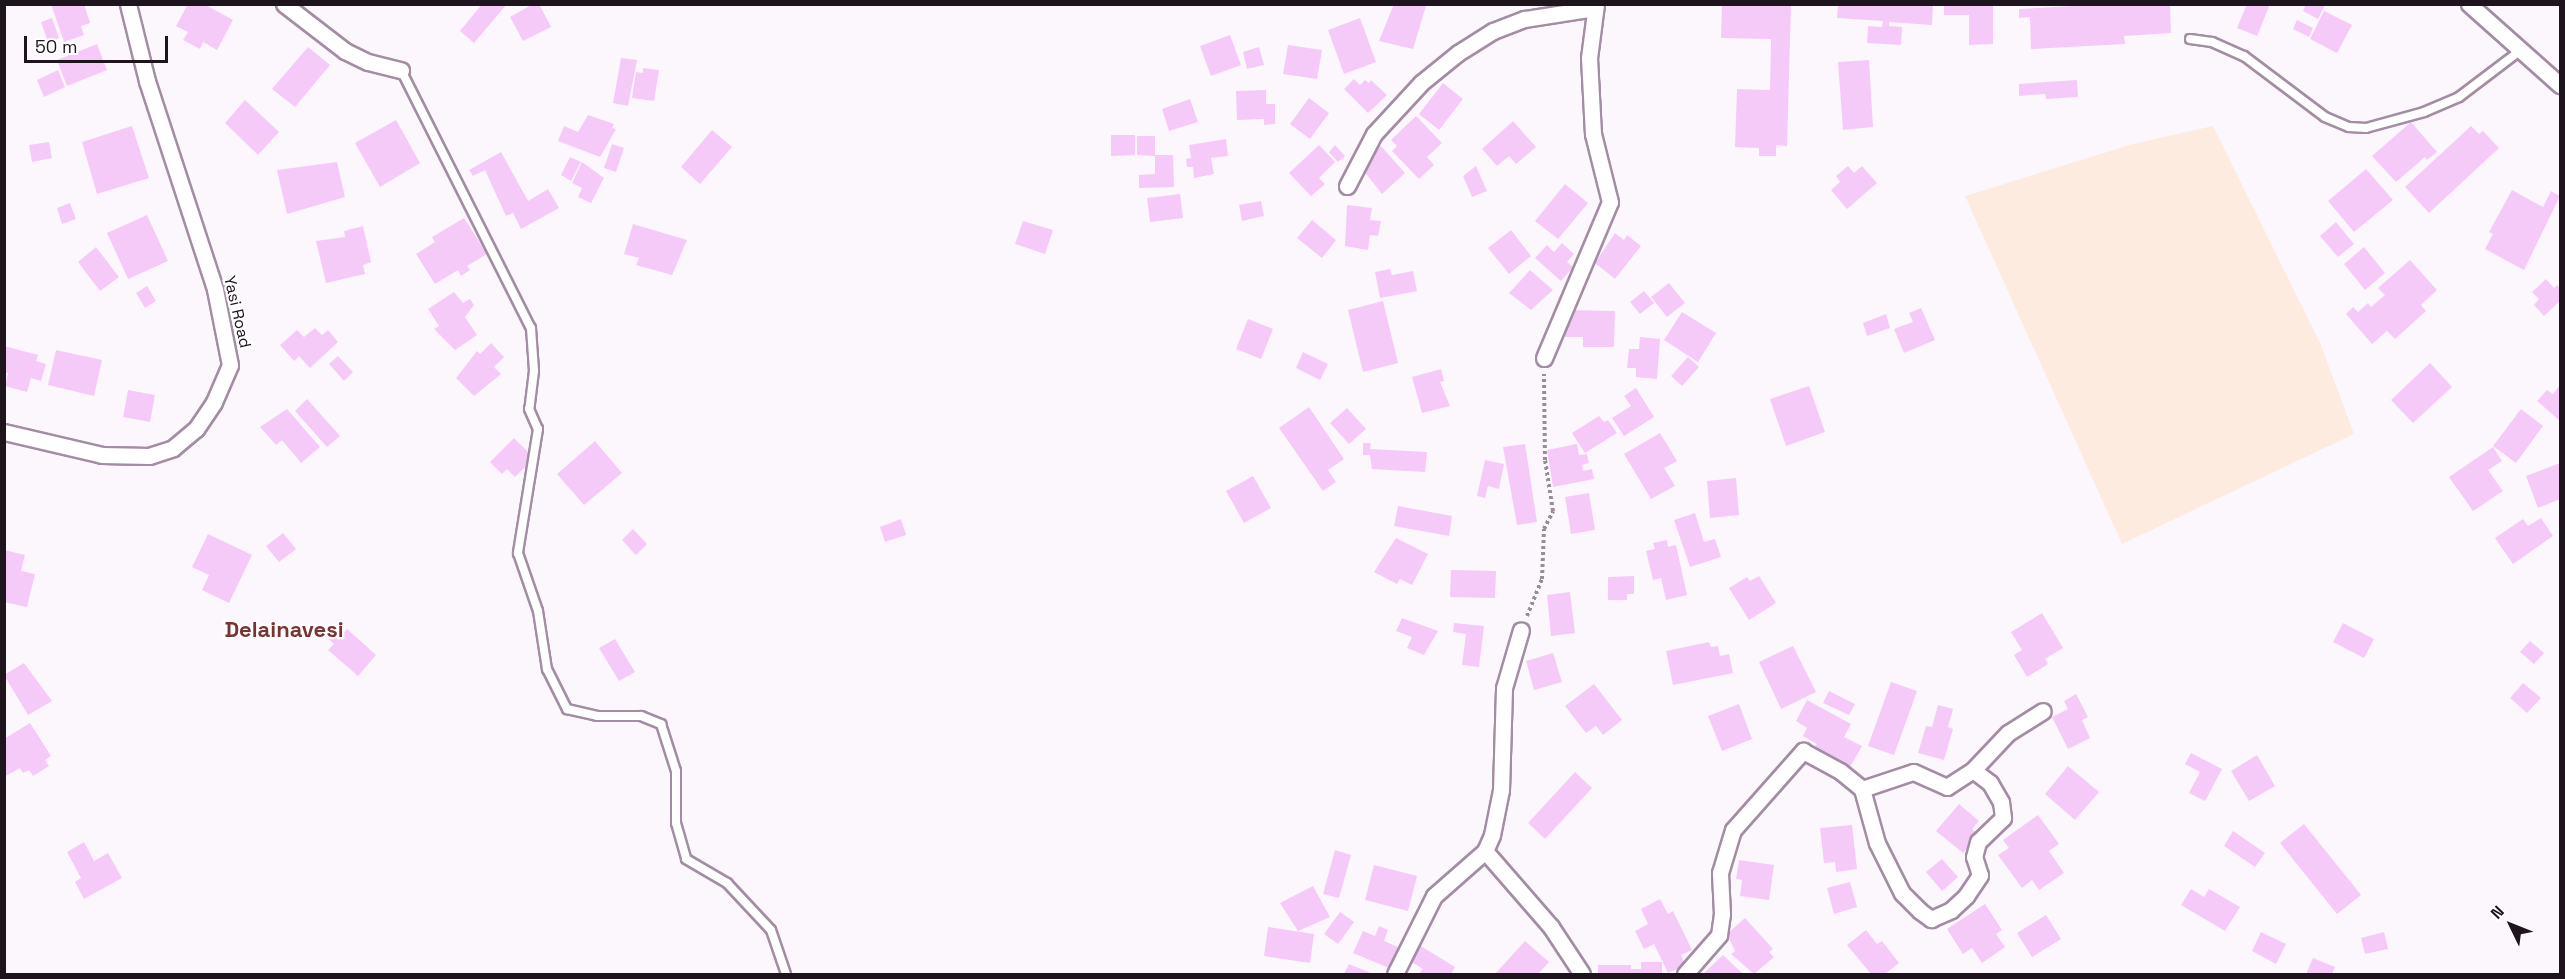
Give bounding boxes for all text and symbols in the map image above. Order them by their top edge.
scale bar [27,24,171,62]
text: 50 m [35,35,77,58]
street label: Yasi Road [219,274,255,350]
district label: Delainavesi [224,617,344,643]
north arrow [2481,895,2541,955]
text: N [2486,901,2509,923]

